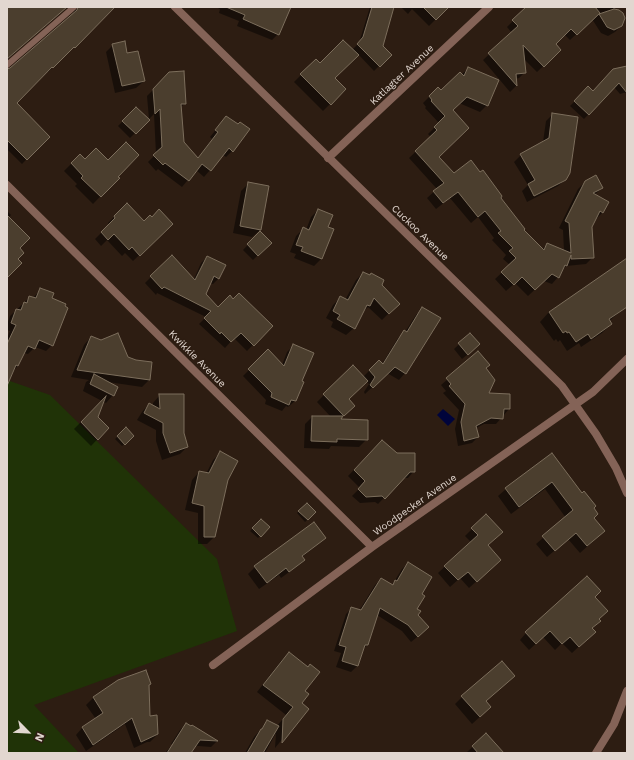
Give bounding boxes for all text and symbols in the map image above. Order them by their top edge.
street label: Katlagter Avenue [368,42,436,108]
street label: Cuckoo Avenue [389,203,451,263]
street label: Kwikkie Avenue [166,328,228,390]
street label: Woodpecker Avenue [371,472,459,538]
north arrow [8,712,48,752]
text: N [32,731,47,743]

